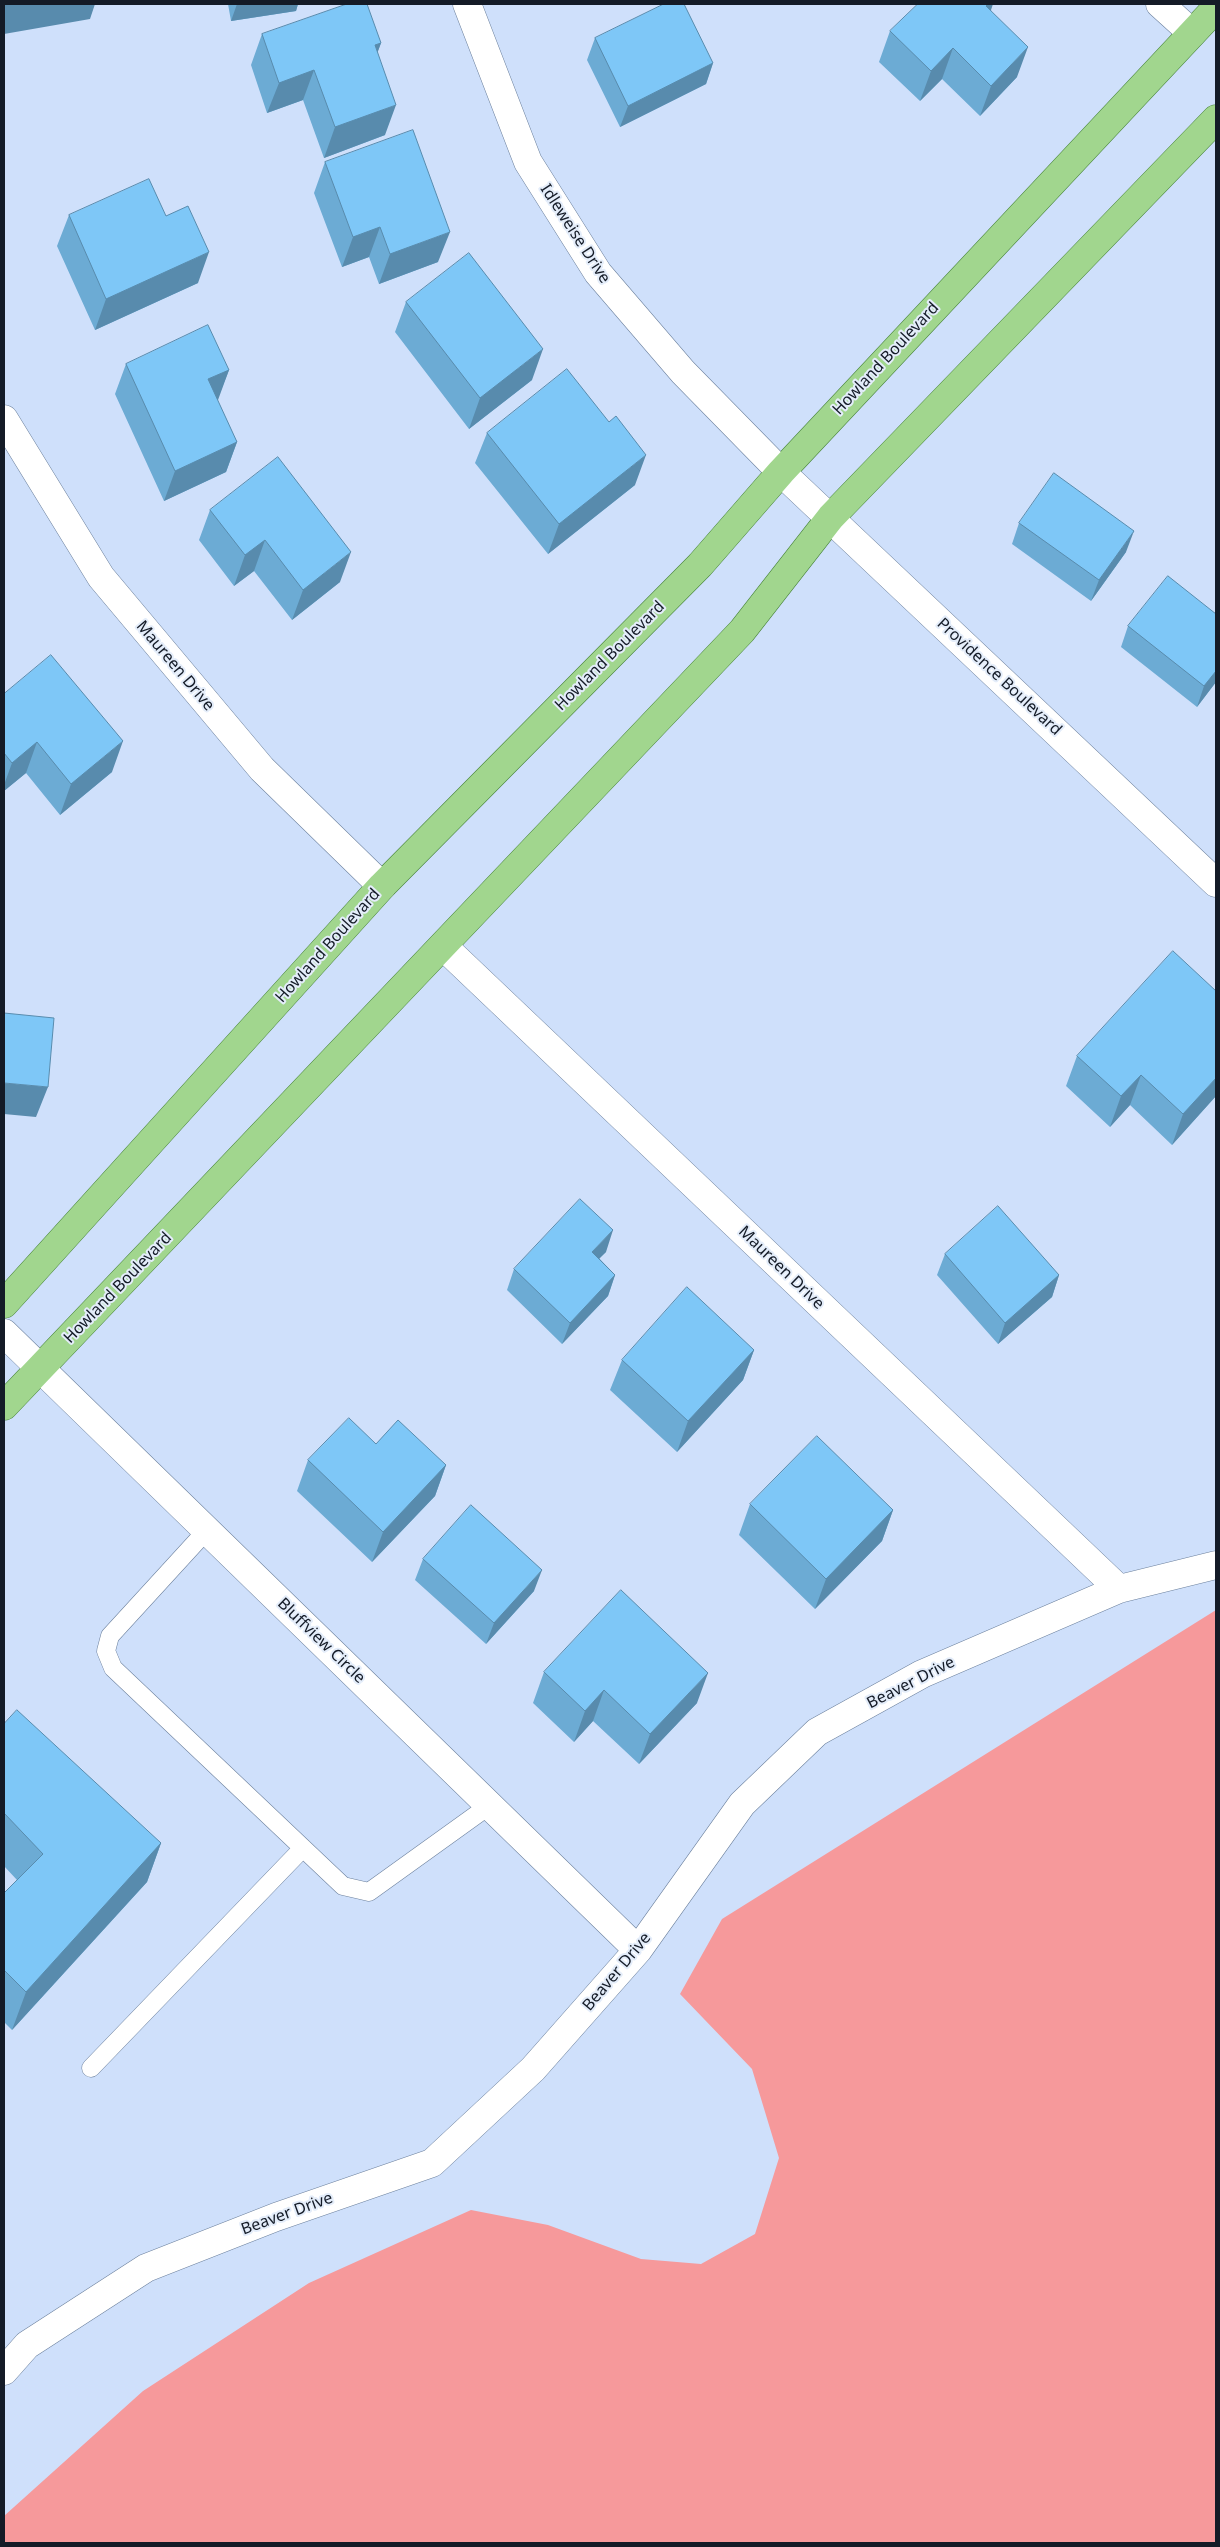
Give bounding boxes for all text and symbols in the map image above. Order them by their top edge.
street label: Idleweise Drive [536,181,614,287]
street label: Howland Boulevard [829,299,943,419]
street label: Howland Boulevard [551,597,669,715]
street label: Providence Boulevard [933,614,1065,740]
street label: Maureen Drive [132,617,218,715]
street label: Howland Boulevard [272,885,384,1007]
street label: Maureen Drive [734,1222,828,1314]
street label: Howland Boulevard [60,1229,176,1347]
street label: Bluffview Circle [273,1594,369,1688]
street label: Beaver Drive [864,1653,958,1713]
street label: Beaver Drive [579,1929,655,2015]
street label: Beaver Drive [239,2189,335,2239]

